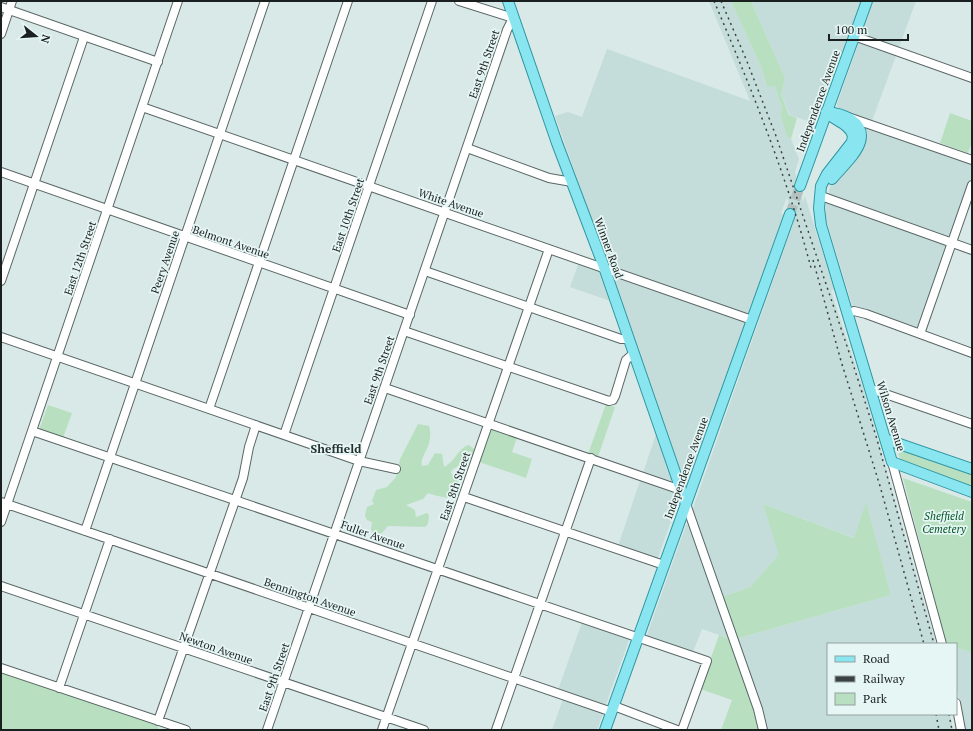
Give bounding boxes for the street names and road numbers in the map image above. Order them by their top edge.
street label: East 9th Street [466,28,502,100]
street label: Independence Avenue [793,48,843,154]
street label: East 10th Street [329,176,367,254]
street label: White Avenue [417,185,486,221]
street label: Winner Road [592,216,626,280]
street label: East 12th Street [61,219,99,297]
street label: Belmont Avenue [191,222,272,262]
street label: Peery Avenue [148,228,182,295]
street label: East 9th Street [361,334,397,406]
street label: Wilson Avenue [874,379,908,453]
street label: Independence Avenue [661,415,711,521]
street label: East 8th Street [437,450,473,522]
street label: Fuller Avenue [339,517,407,553]
street label: Bennington Avenue [262,575,358,619]
street label: Newton Avenue [177,629,255,667]
street label: East 9th Street [256,641,292,713]

